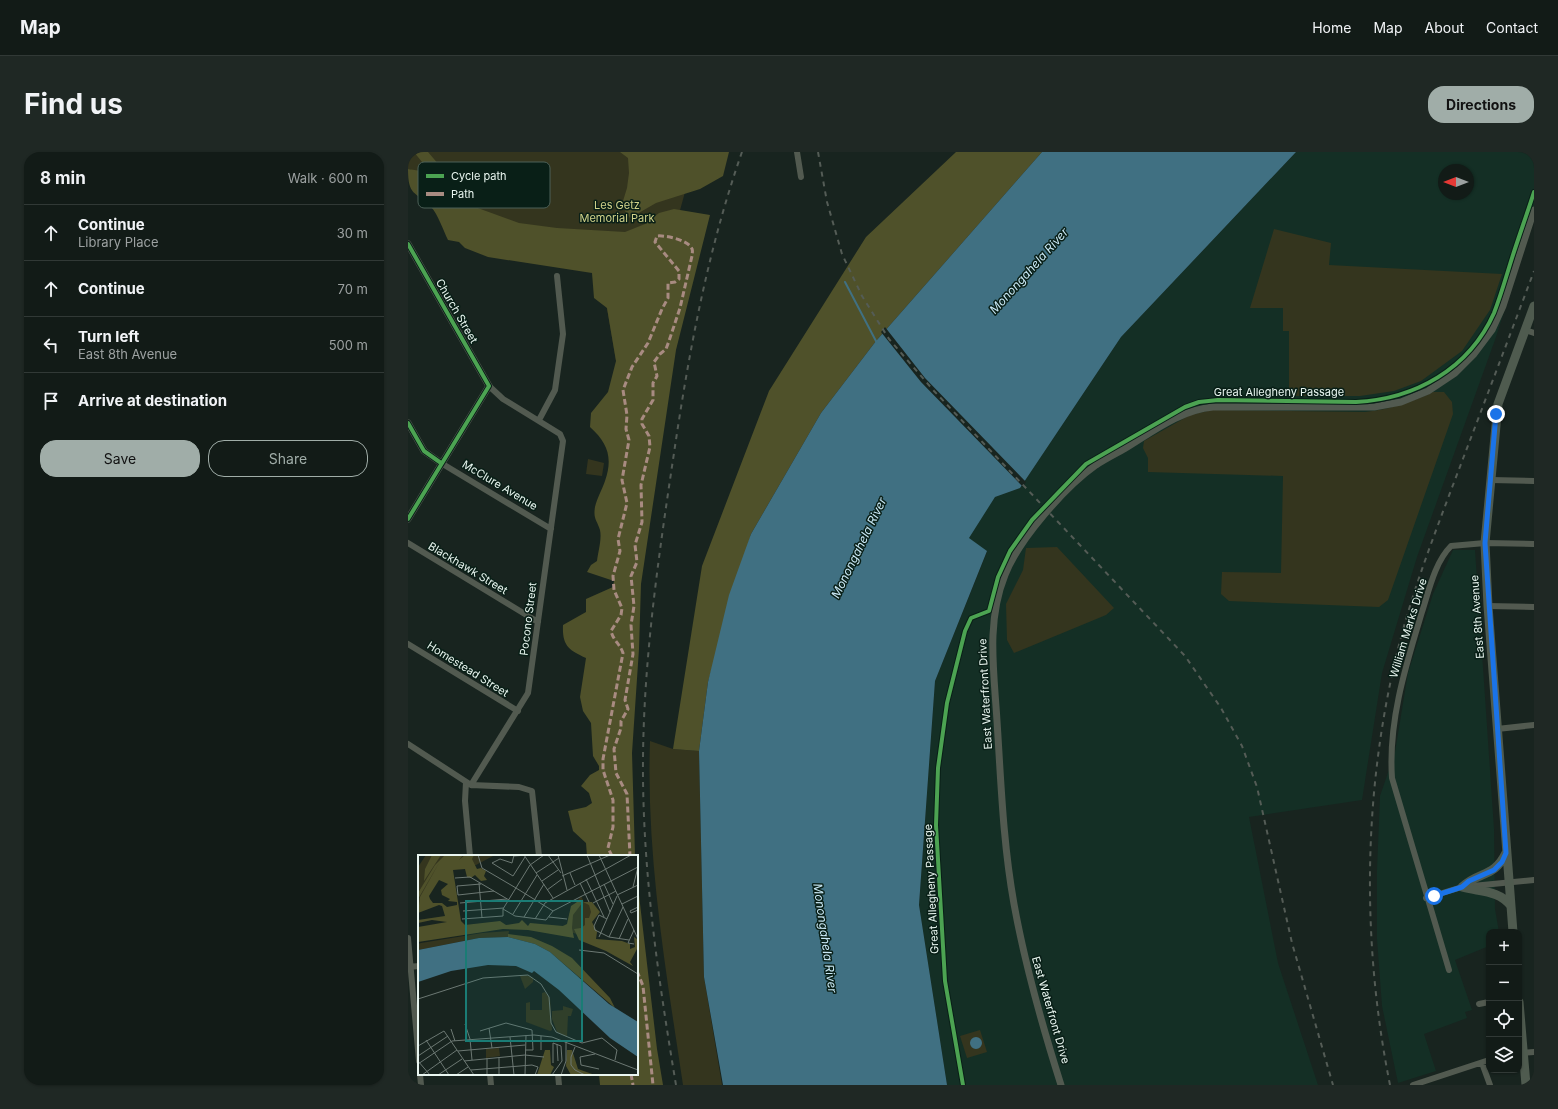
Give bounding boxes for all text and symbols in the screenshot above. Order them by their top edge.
text: Map [20,16,61,39]
text: Home [1312,19,1351,36]
text: Map [1373,19,1403,36]
text: About [1425,19,1464,36]
text: Contact [1486,19,1538,36]
button: Directions [1428,86,1534,123]
text: Find us [24,87,123,121]
legend [418,162,550,208]
north arrow [1438,164,1474,200]
text: 8 min [40,168,86,188]
text: Cycle path [451,169,507,183]
text: Walk · 600 m [288,170,368,186]
text: Path [451,187,474,201]
park label: Les Getz Memorial Park [579,198,655,225]
text: Continue [78,215,145,234]
icon: ahead [40,222,62,244]
water label: Monongahela River [986,224,1071,317]
text: 30 m [337,225,368,241]
text: Library Place [78,234,158,250]
street label: Church Street [433,276,481,346]
icon: ahead [40,278,62,300]
text: Continue [78,279,145,298]
text: 70 m [338,281,368,297]
text: Turn left [78,327,139,346]
icon: left [40,334,62,356]
text: 500 m [329,337,368,353]
text: East 8th Avenue [78,346,177,362]
street label: Great Allegheny Passage [1214,385,1344,399]
icon: arrive [40,390,62,412]
text: Arrive at destination [78,391,227,410]
route end [1487,405,1505,423]
button: Save [40,440,200,477]
button: Share [208,440,368,477]
street label: McClure Avenue [460,457,540,513]
water label: Monongahela River [828,494,890,601]
street label: Blackhawk Street [426,539,511,597]
street label: East 8th Avenue [1467,575,1487,659]
street label: William Marks Drive [1386,577,1430,679]
street label: Pocono Street [517,581,539,656]
street label: Homestead Street [425,638,512,700]
street label: East Waterfront Drive [975,638,995,750]
street label: Great Allegheny Passage [921,824,941,954]
inset map [418,855,638,1075]
water label: Monongahela River [810,882,841,994]
route start [1425,887,1443,905]
map controls [1486,929,1522,1073]
button: + [1486,929,1522,965]
street label: East Waterfront Drive [1029,955,1073,1065]
button: − [1486,965,1522,1001]
button: locate [1486,1001,1522,1037]
button: layers [1486,1037,1522,1073]

